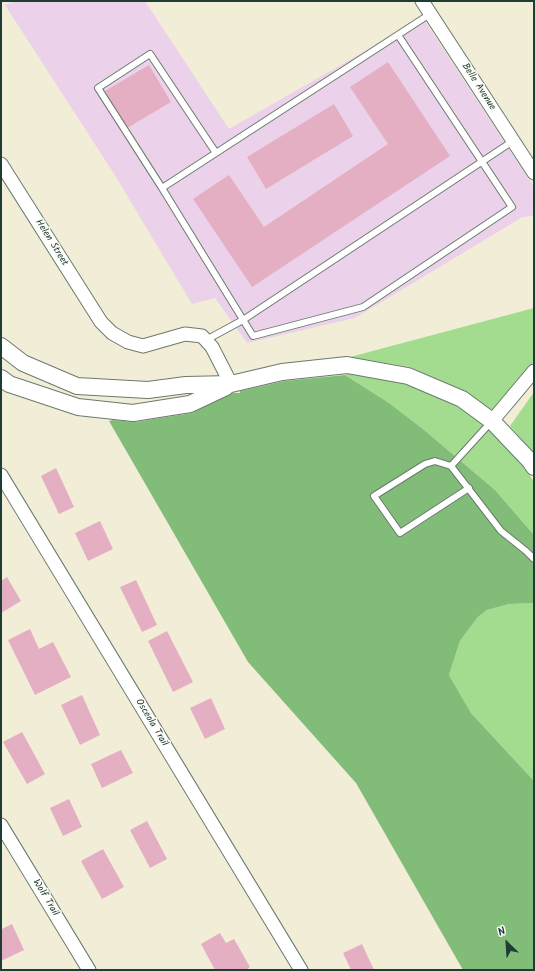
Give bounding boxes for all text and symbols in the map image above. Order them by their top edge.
street label: Belle Avenue [458,61,498,113]
street label: Helen Street [32,217,70,269]
street label: Osceola Trail [132,697,170,749]
street label: Wolf Trail [29,877,61,919]
north arrow [487,923,527,963]
text: N [495,923,509,942]

